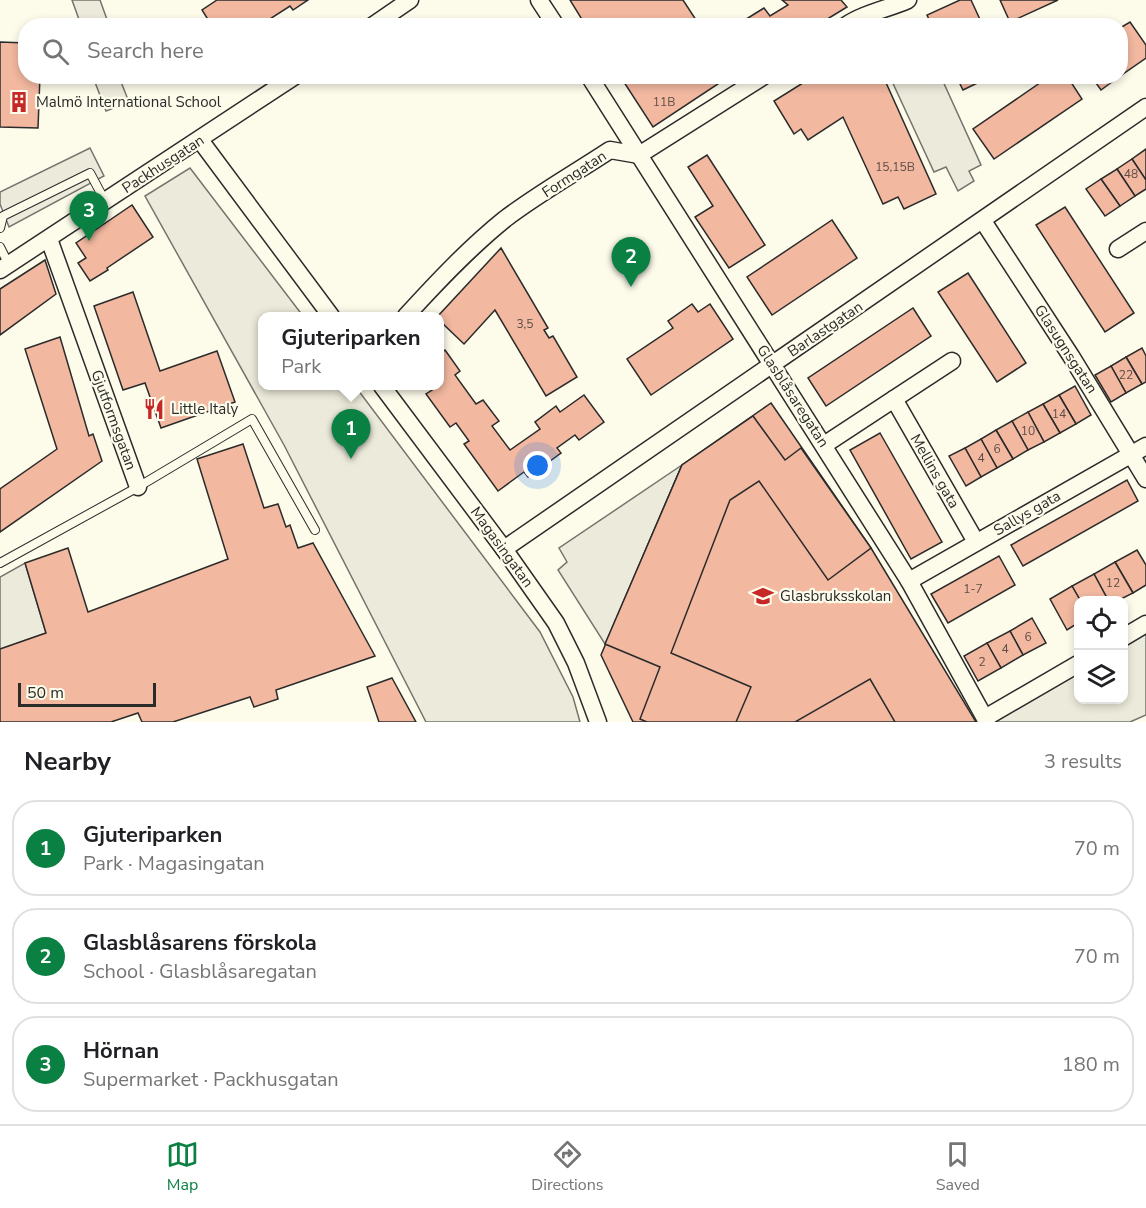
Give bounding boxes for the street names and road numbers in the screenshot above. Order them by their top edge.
street label: Packhusgatan [118,130,208,198]
street label: Formgatan [538,146,610,202]
street label: Barlastgatan [783,296,867,362]
street label: Glasugnsgatan [1030,301,1102,397]
street label: Glasblåsaregatan [752,341,834,451]
street label: Gjutformsgatan [87,367,141,473]
street label: Mellins gata [906,430,964,512]
street label: Sallys gata [990,486,1064,540]
street label: Magasingatan [466,503,538,591]

